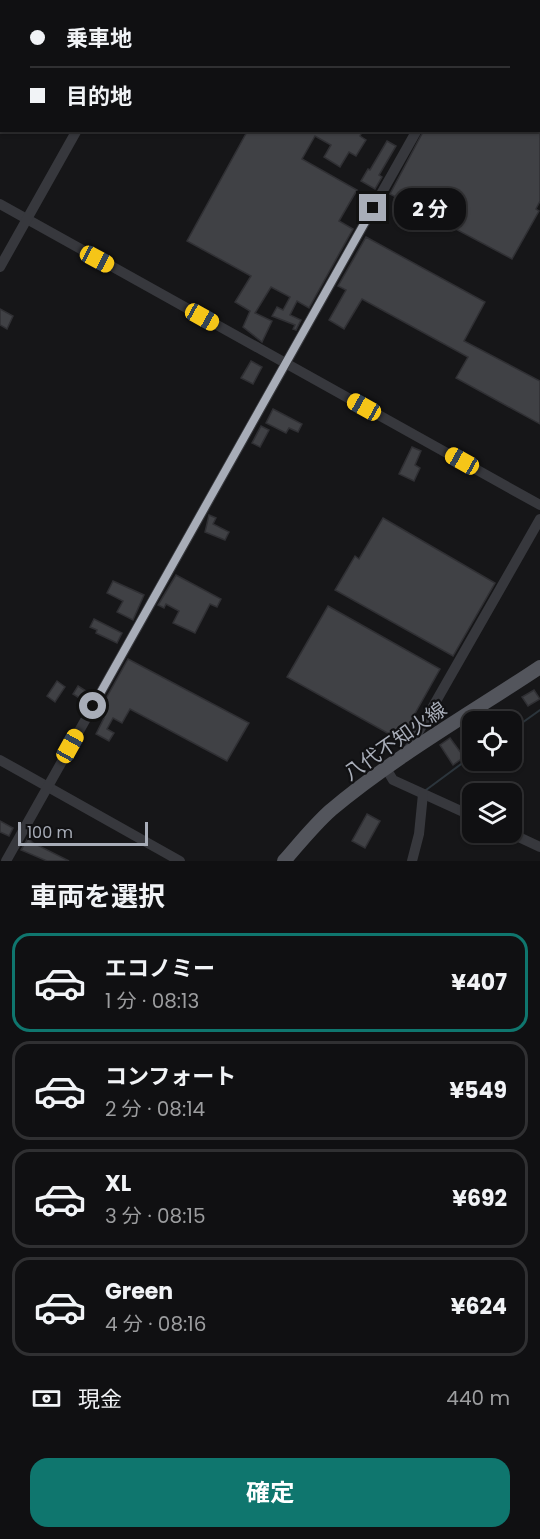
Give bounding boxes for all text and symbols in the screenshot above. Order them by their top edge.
text: 乗車地 [66,23,132,54]
text: 目的地 [66,81,132,112]
callout: 2 分 [394,187,466,229]
route end [359,194,386,221]
text: 2 分 [412,195,448,223]
car [77,243,117,275]
car [182,300,222,334]
car [344,390,384,424]
car [442,444,482,478]
route start [79,692,106,719]
street label: 八代不知火線 [338,695,452,787]
map controls [462,711,522,843]
button: locate [462,711,522,771]
car [53,726,87,766]
button: layers [462,783,522,843]
scale bar [18,819,148,846]
text: 100 m [27,821,73,844]
text: 車両を選択 [30,878,165,915]
text: エコノミー [105,953,215,984]
icon: car [33,956,87,1010]
text: ¥407 [451,967,507,998]
text: 1 分 · 08:13 [105,987,199,1015]
text: コンフォート [105,1061,236,1092]
icon: car [33,1064,87,1118]
text: ¥549 [450,1075,507,1106]
text: 2 分 · 08:14 [105,1095,205,1123]
text: XL [105,1168,131,1199]
icon: car [33,1172,87,1226]
text: ¥692 [452,1183,507,1214]
text: 3 分 · 08:15 [105,1202,205,1230]
text: Green [105,1276,173,1307]
icon: car [33,1280,87,1334]
text: ¥624 [451,1291,507,1322]
text: 4 分 · 08:16 [105,1310,206,1338]
icon: cash [30,1382,63,1415]
text: 現金 [78,1384,122,1415]
text: 440 m [446,1384,510,1412]
button: 確定 [30,1458,510,1527]

